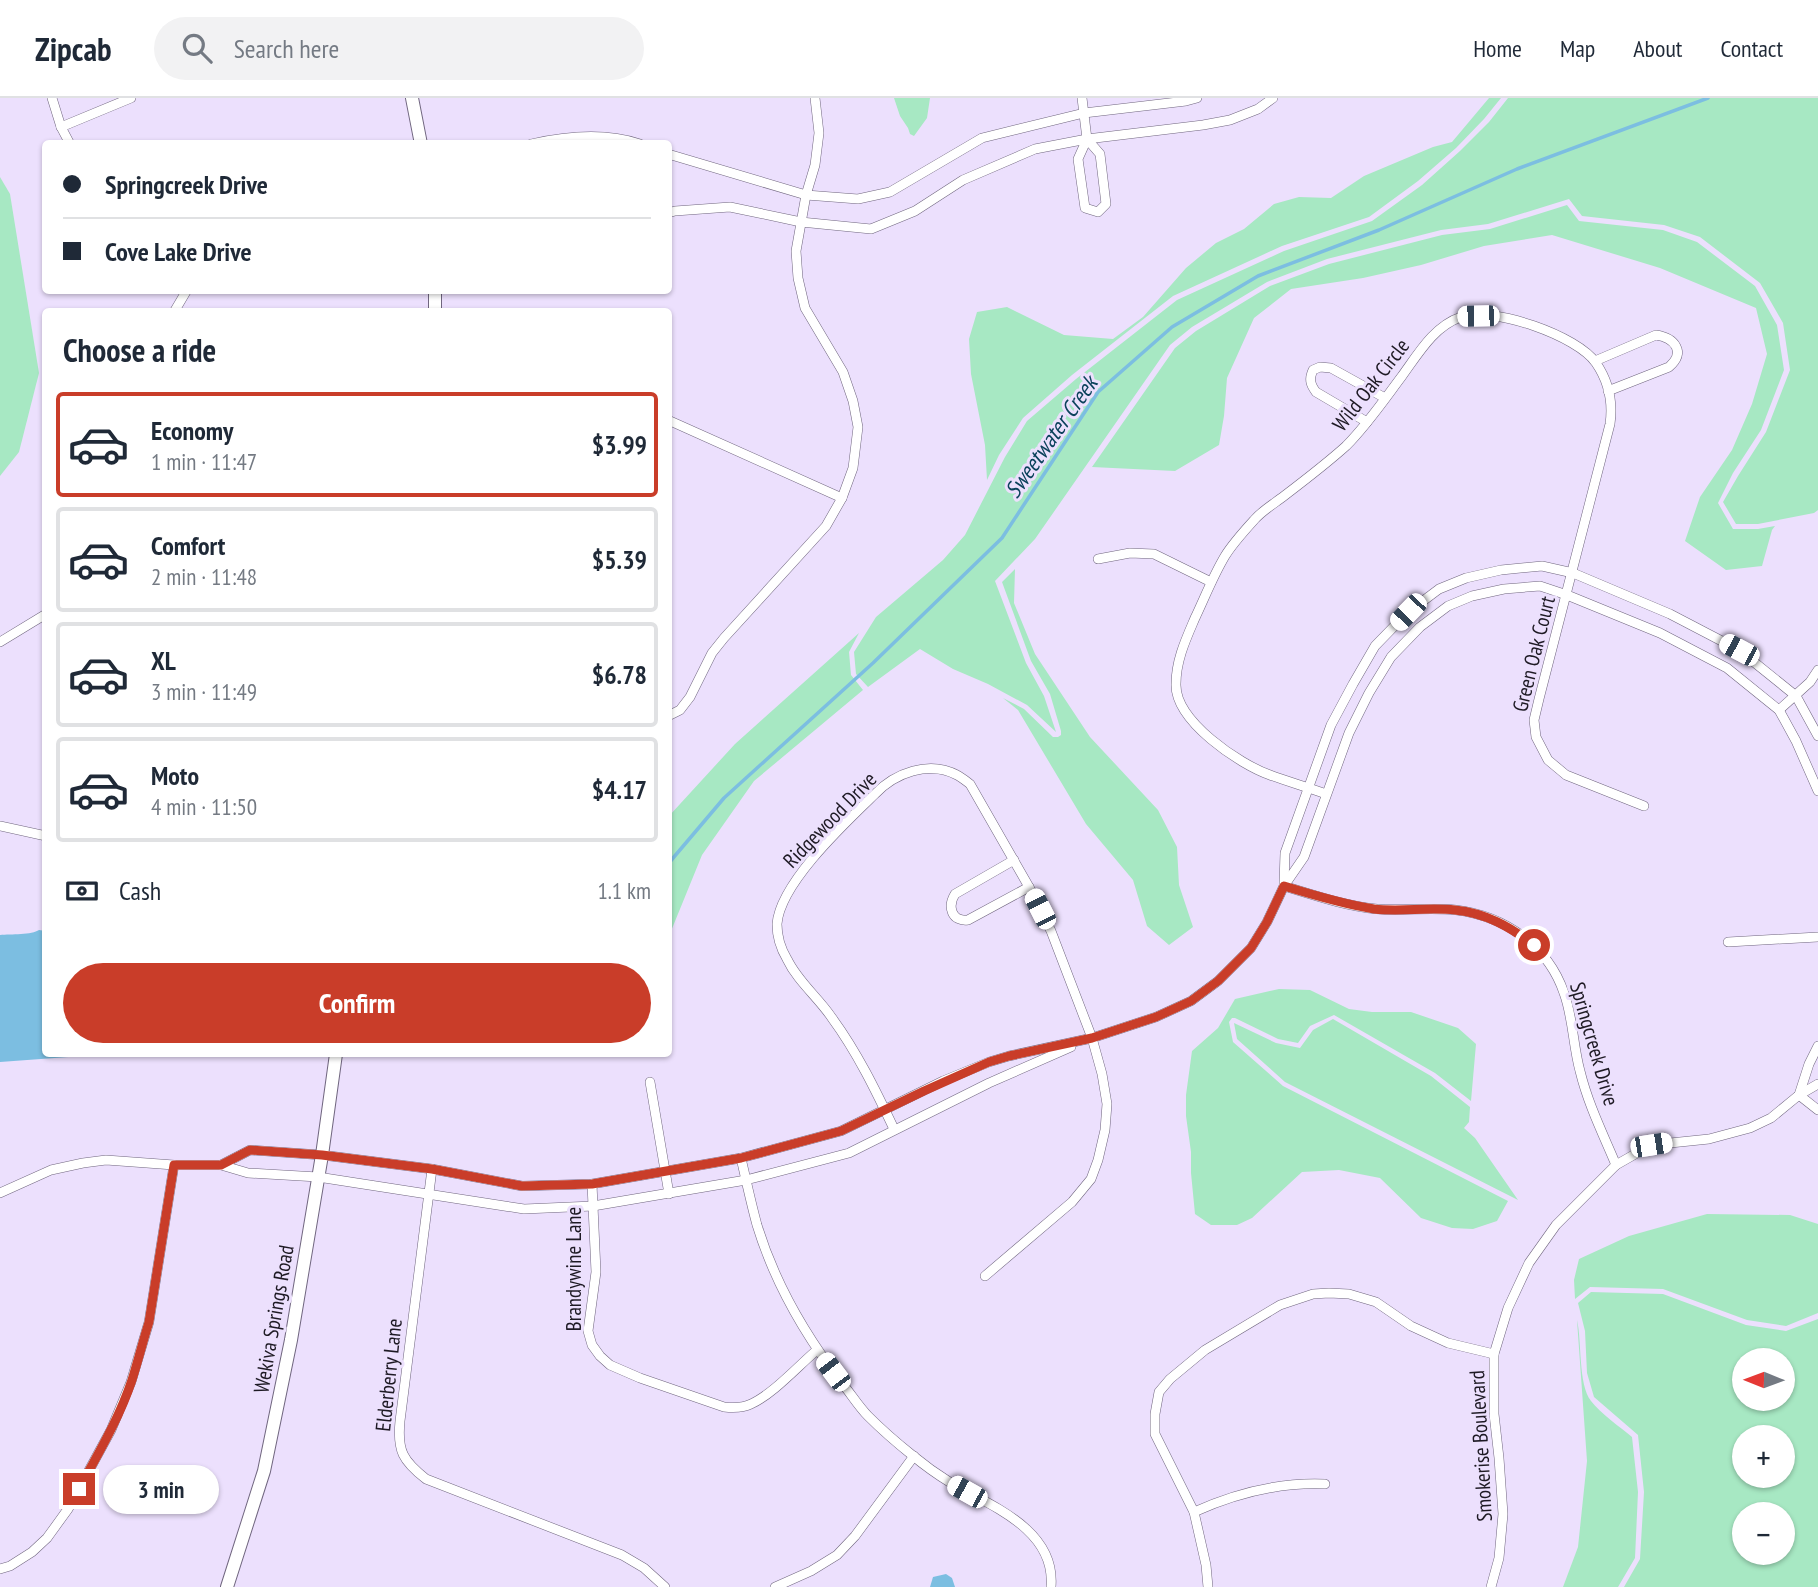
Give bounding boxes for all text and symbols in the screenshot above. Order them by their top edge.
search box [154,17,644,80]
text: Zipcab [35,27,112,70]
icon: search [178,29,216,67]
text: Search here [234,32,339,65]
text: Home [1473,33,1522,64]
text: Map [1560,33,1595,64]
text: About [1633,33,1682,64]
text: Contact [1720,33,1783,64]
text: Springcreek Drive [105,168,268,201]
text: Cove Lake Drive [105,235,252,268]
car [1457,305,1500,327]
text: Choose a ride [63,329,216,371]
street label: Wild Oak Circle [1326,333,1415,436]
water label: Sweetwater Creek [998,368,1105,503]
icon: car [67,413,130,476]
text: Economy [151,414,233,447]
text: $3.99 [592,428,647,461]
text: 1 min · 11:47 [151,447,257,476]
icon: car [67,528,130,591]
text: Comfort [151,529,225,562]
text: $5.39 [592,543,647,576]
text: 2 min · 11:48 [151,562,257,591]
car [1386,590,1431,634]
street label: Green Oak Court [1506,593,1561,714]
car [1716,631,1763,669]
icon: car [67,643,130,706]
text: XL [151,644,176,677]
text: $6.78 [592,658,647,691]
text: 3 min · 11:49 [151,677,257,706]
icon: car [67,758,130,821]
text: Moto [151,759,199,792]
street label: Ridgewood Drive [777,766,882,873]
text: $4.17 [592,773,647,806]
text: 4 min · 11:50 [151,792,257,821]
icon: cash [63,872,101,910]
text: Cash [119,874,161,907]
text: 1.1 km [597,876,651,905]
car [1022,886,1059,932]
route start [1518,929,1550,961]
button: Confirm [63,963,651,1043]
street label: Springcreek Drive [1564,979,1625,1109]
car [1629,1131,1674,1159]
street label: Brandywine Lane [560,1207,587,1331]
street label: Wekiva Springs Road [247,1243,300,1395]
street label: Elderberry Lane [369,1317,408,1433]
north arrow [1732,1348,1796,1410]
map controls [1732,1348,1795,1565]
car [812,1349,855,1395]
street label: Smokerise Boulevard [1463,1370,1498,1522]
button: + [1732,1425,1795,1488]
callout: 3 min [104,1464,219,1514]
route end [63,1473,95,1505]
car [944,1473,991,1511]
text: 3 min [138,1475,184,1504]
button: − [1732,1502,1795,1565]

